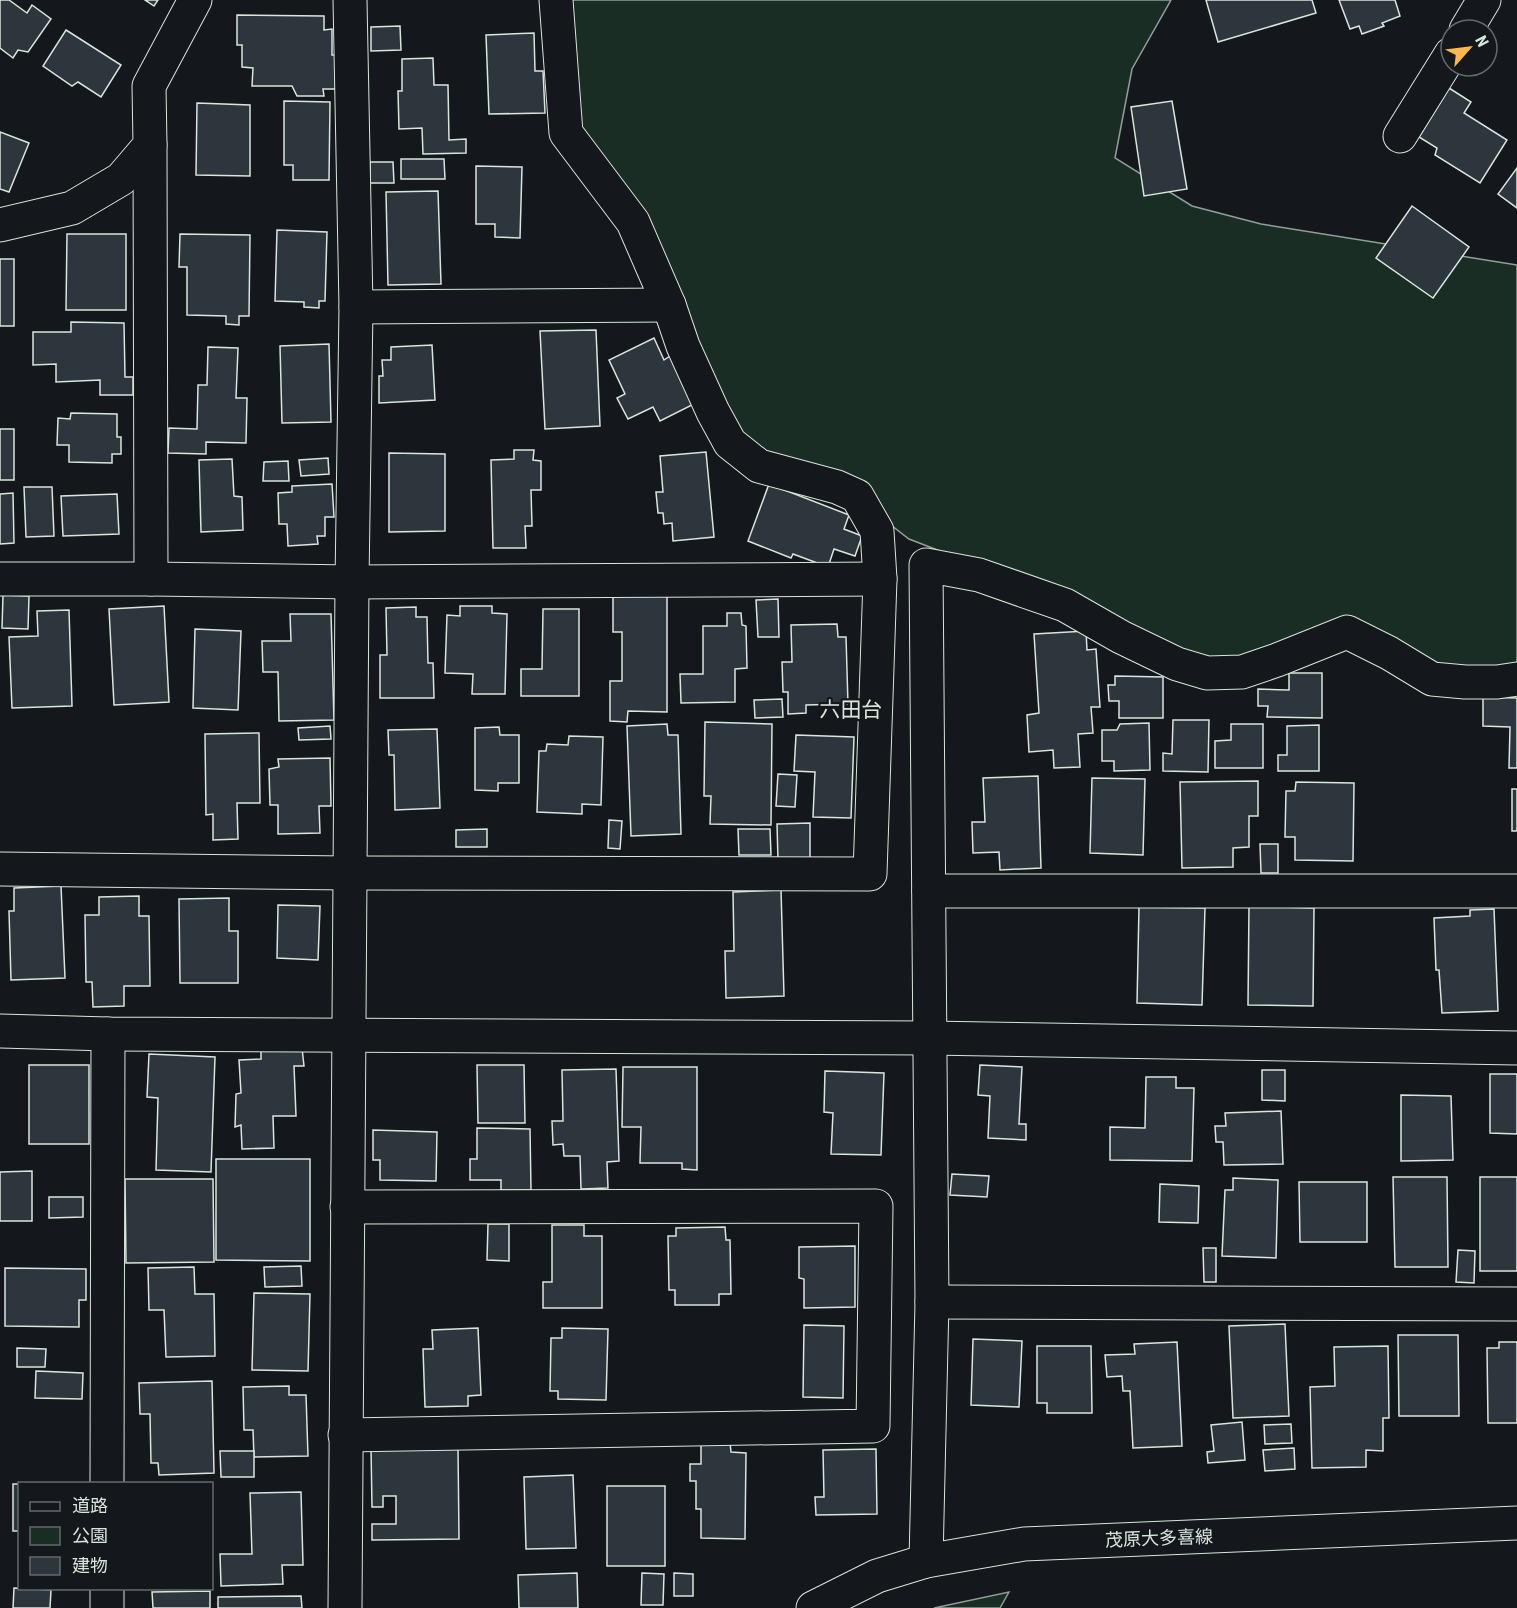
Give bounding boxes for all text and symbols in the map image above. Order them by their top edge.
north arrow [1439,18,1499,78]
text: N [1471,32,1492,50]
district label: 六田台 [820,698,883,722]
legend [18,1482,213,1590]
text: 道路 [72,1495,108,1516]
text: 公園 [72,1525,108,1546]
street label: 茂原大多喜線 [1105,1526,1213,1550]
text: 建物 [72,1555,108,1576]

